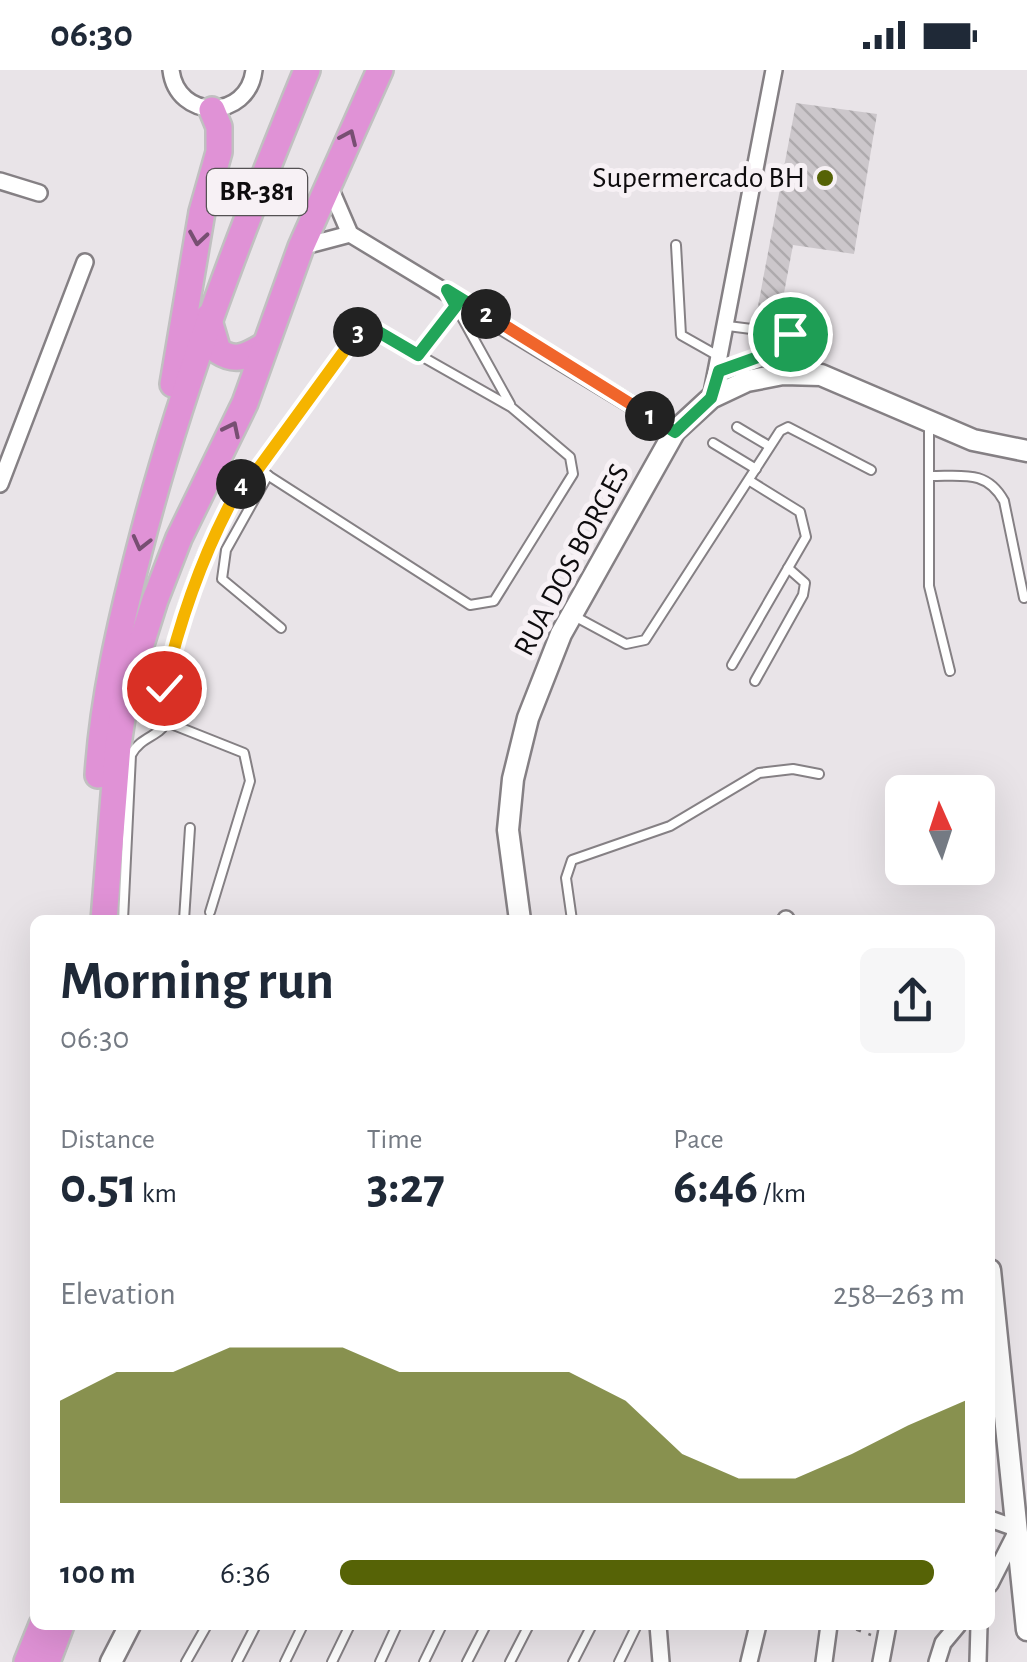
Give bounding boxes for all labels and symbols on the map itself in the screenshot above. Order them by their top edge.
one-way arrow [337,129,357,147]
place label: Supermercado BH [592,163,805,193]
marker: Supermercado BH [814,167,836,189]
road number: BR-381 [207,169,307,215]
one-way arrow [188,230,209,246]
pin: 2 [461,289,511,339]
pin [748,292,833,377]
pin: 3 [333,307,383,357]
pin: 1 [625,391,675,441]
one-way arrow [220,421,240,439]
pin: 4 [216,459,266,509]
street label: RUA DOS BORGES [509,459,635,661]
one-way arrow [132,534,153,551]
pin [122,646,207,731]
north arrow [885,775,995,885]

